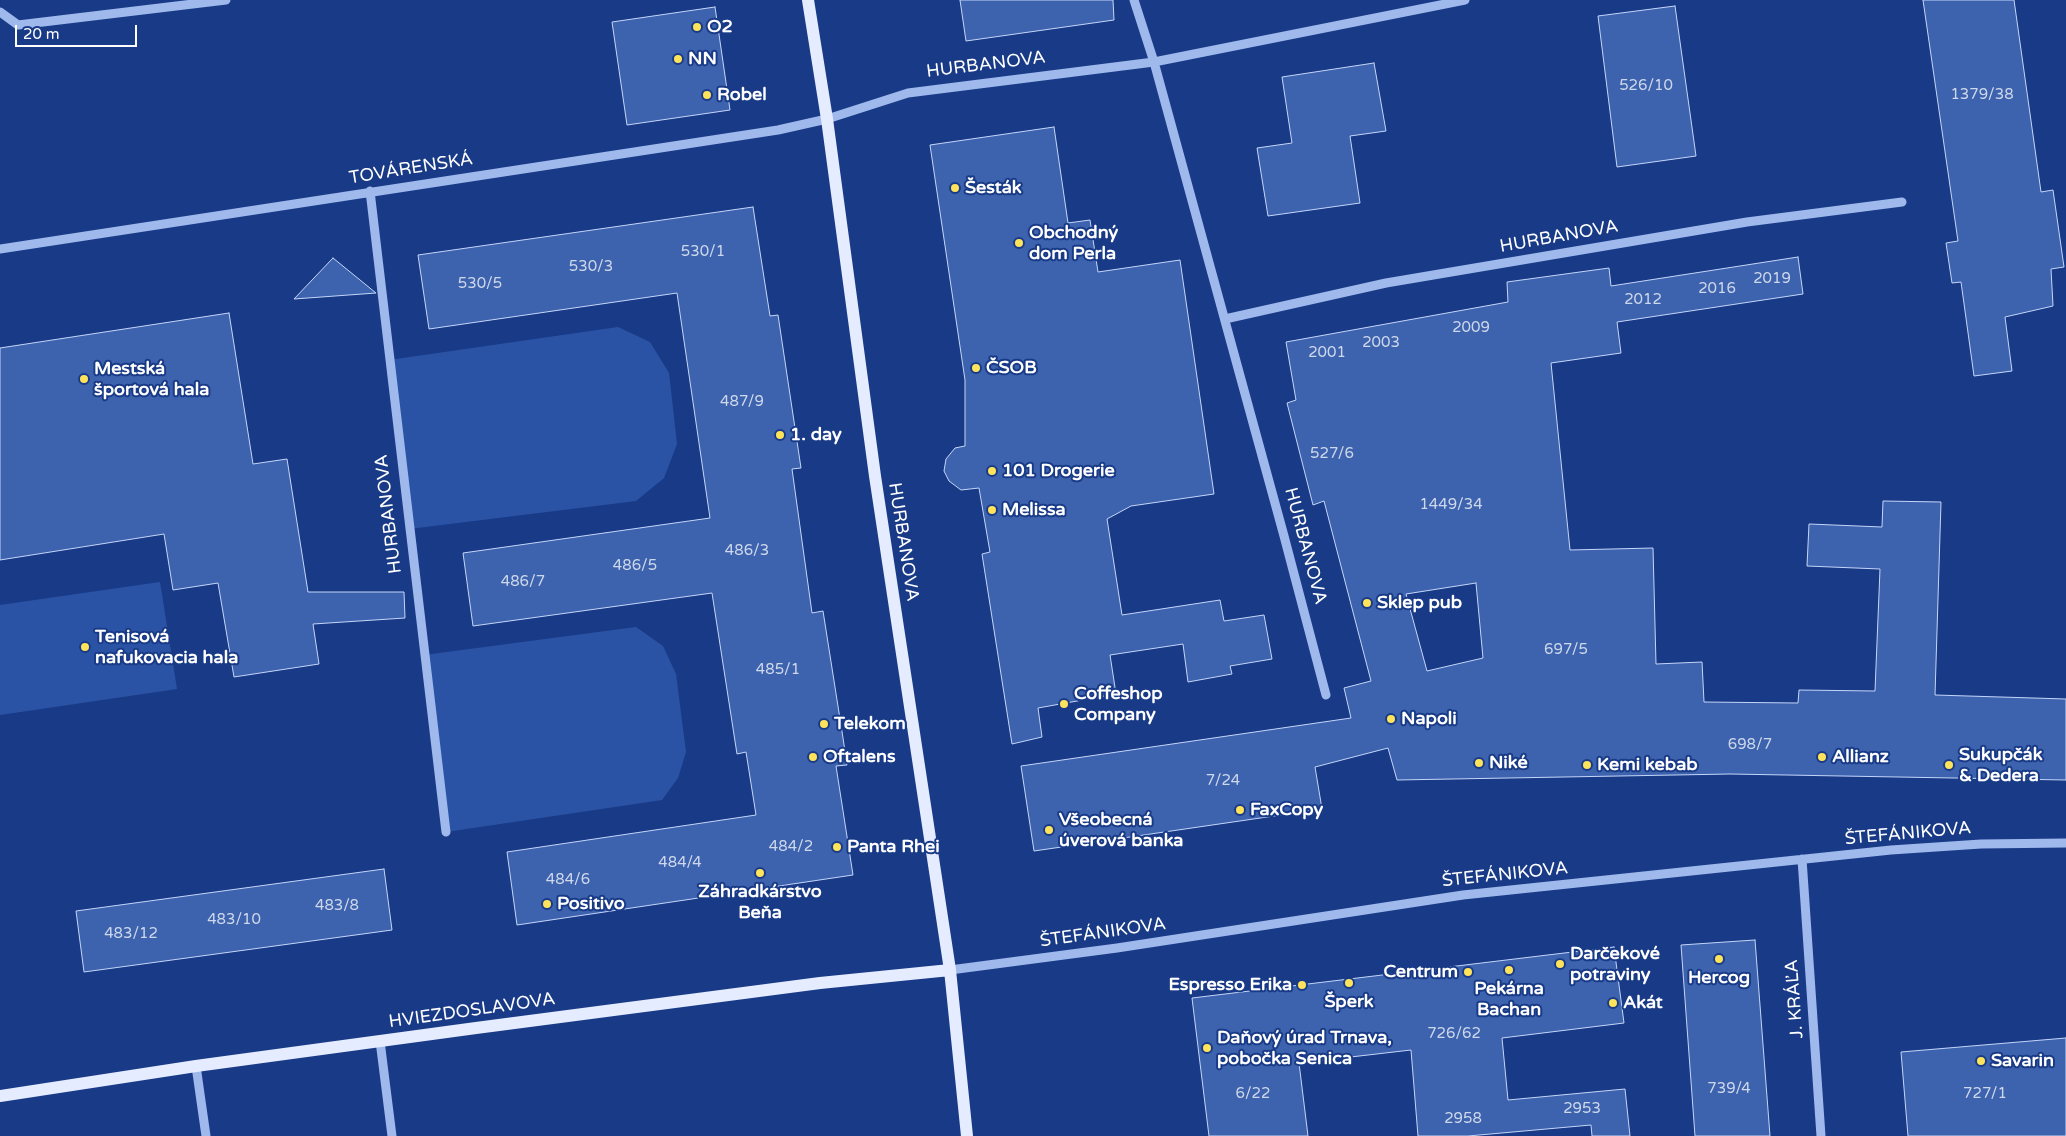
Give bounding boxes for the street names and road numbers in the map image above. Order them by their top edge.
street label: HURBANOVA [925,47,1047,83]
street label: TOVÁRENSKÁ [348,149,474,189]
street label: HURBANOVA [1498,216,1620,258]
street label: HURBANOVA [371,453,407,575]
street label: HURBANOVA [883,481,923,603]
street label: HURBANOVA [1279,485,1331,607]
street label: ŠTEFÁNIKOVA [1844,818,1972,850]
street label: ŠTEFÁNIKOVA [1441,858,1569,892]
street label: ŠTEFÁNIKOVA [1039,913,1167,953]
street label: J. KRÁĽA [1781,959,1809,1039]
street label: HVIEZDOSLAVOVA [387,989,557,1033]

